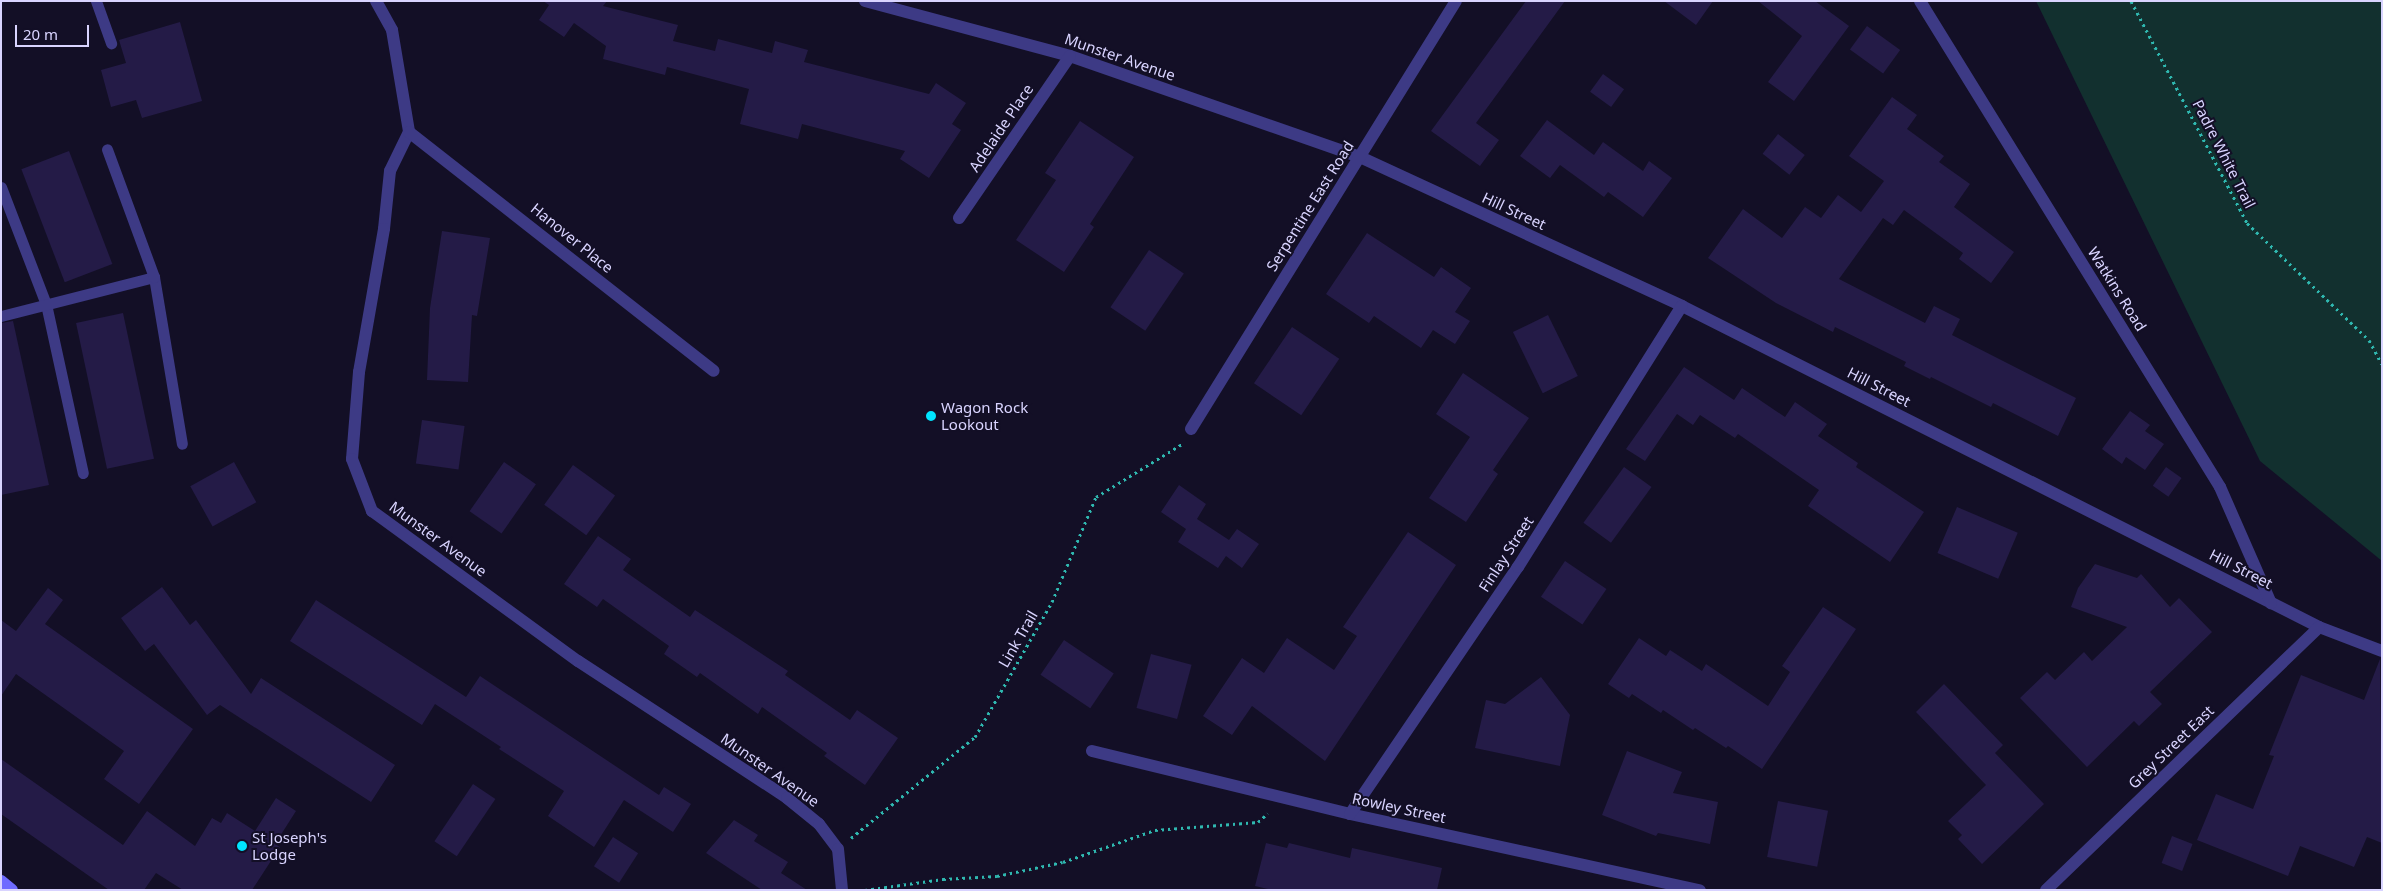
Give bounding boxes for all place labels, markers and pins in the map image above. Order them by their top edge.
place label: Wagon Rock Lookout [941,398,1028,433]
marker: Wagon Rock Lookout [925,410,937,422]
place label: St Joseph's Lodge [252,828,327,863]
marker: St Joseph's Lodge [236,840,248,852]

